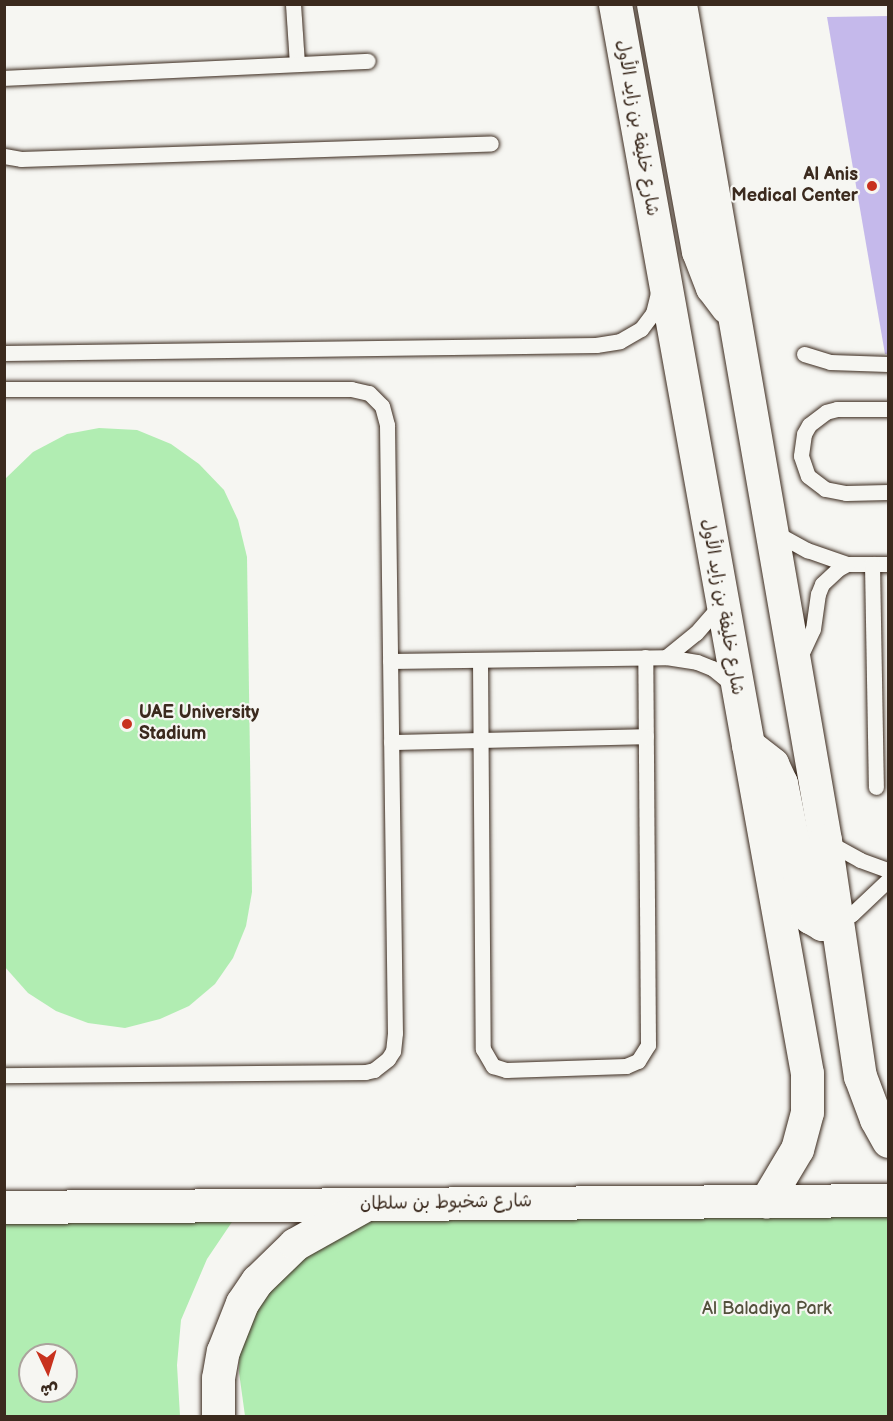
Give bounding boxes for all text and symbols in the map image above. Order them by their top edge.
street label: شارع خليفة بن زايد الأول [611,38,663,218]
place label: Al Anis Medical Center [731,165,858,207]
marker: Al Anis Medical Center [863,177,881,195]
street label: شارع خليفة بن زايد الأول [696,517,748,697]
place label: UAE University Stadium [139,703,259,746]
marker: UAE University Stadium [120,717,134,731]
street label: شارع شخبوط بن سلطان [360,1191,532,1215]
park label: Al Baladiya Park [702,1298,832,1320]
north arrow [18,1343,78,1403]
text: ش [40,1379,59,1400]

